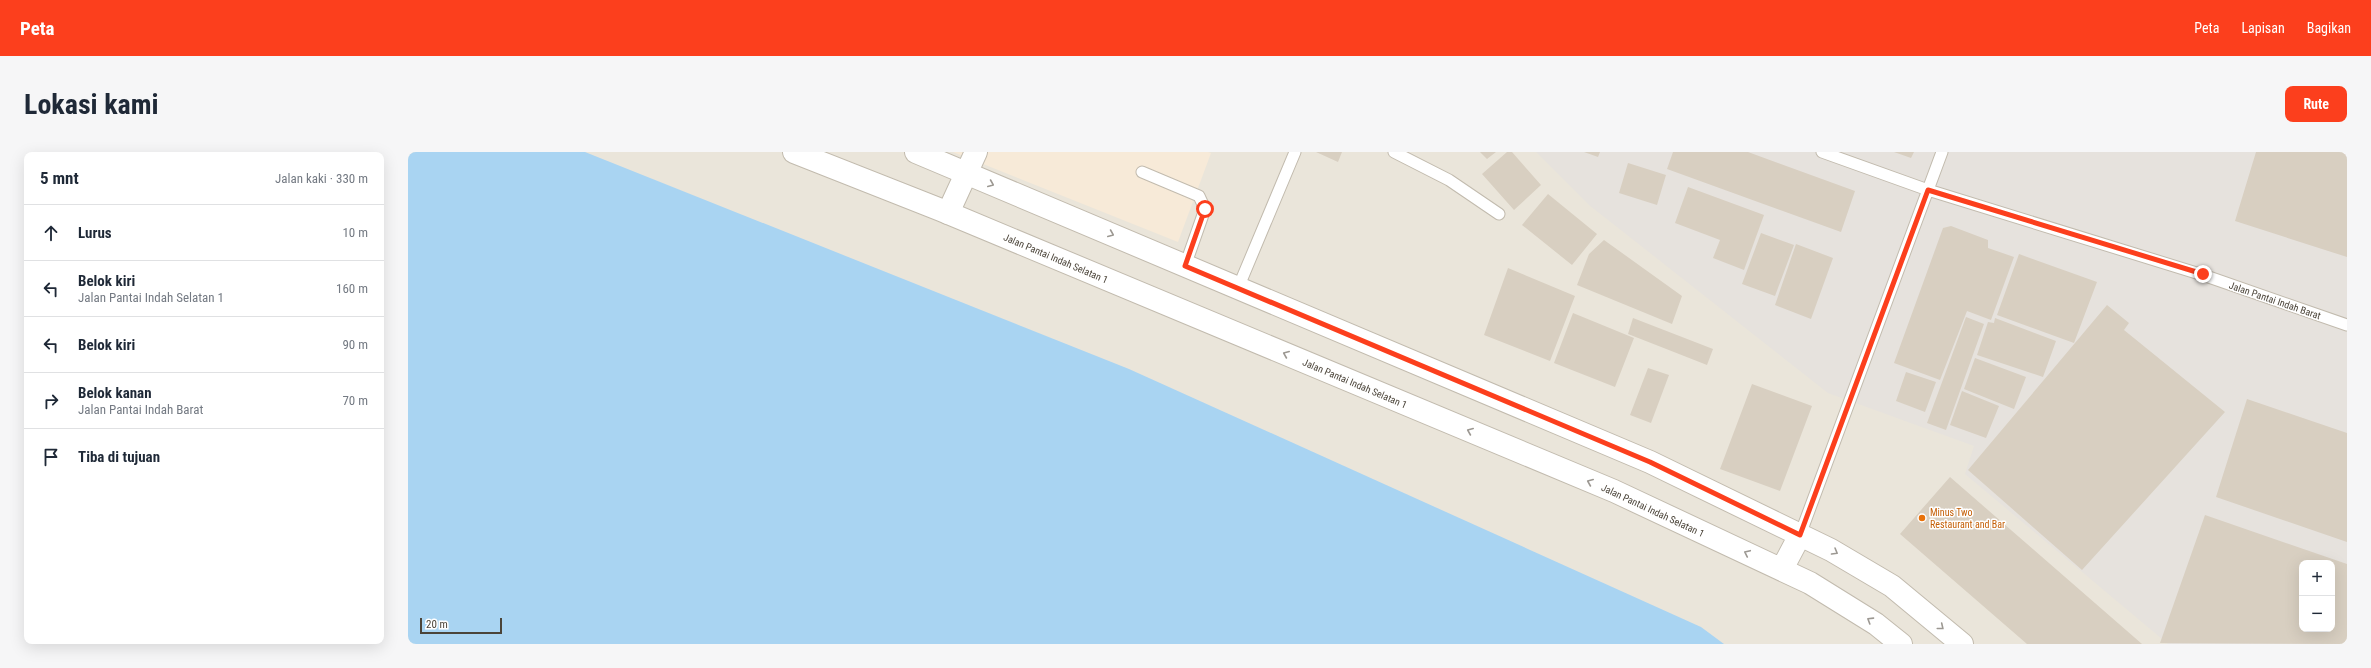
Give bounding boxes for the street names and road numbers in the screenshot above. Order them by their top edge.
street label: Jalan Pantai Indah Selatan 1 [1002,231,1110,285]
street label: Jalan Pantai Indah Barat [2227,280,2322,321]
street label: Jalan Pantai Indah Selatan 1 [1301,356,1409,410]
street label: Jalan Pantai Indah Selatan 1 [1600,482,1706,539]

